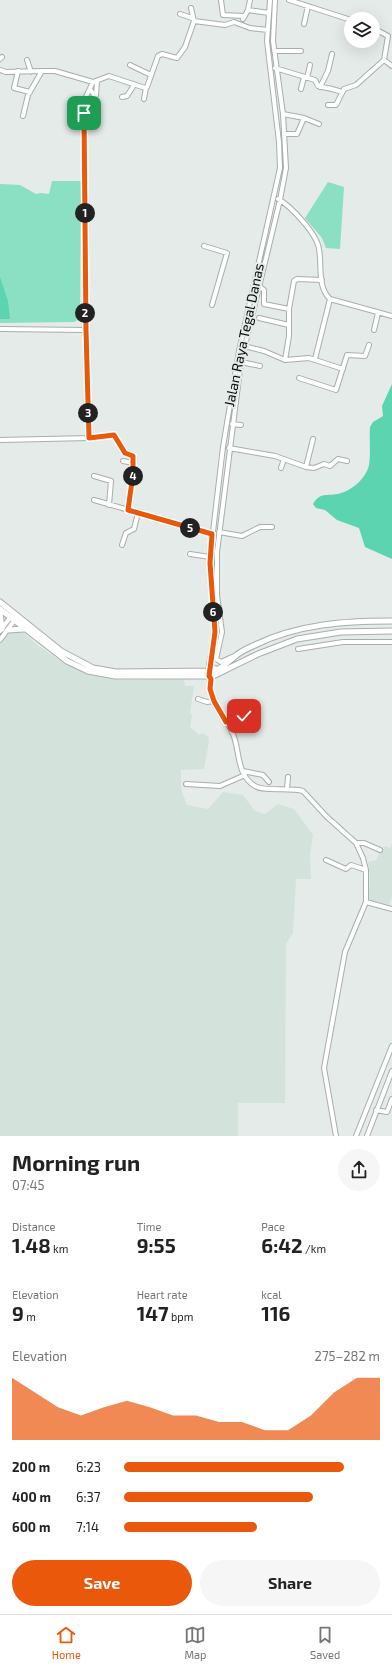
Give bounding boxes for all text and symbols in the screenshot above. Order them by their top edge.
map controls [344,12,380,48]
button: layers [344,12,380,48]
pin [67,96,101,130]
icon: arrive [73,102,95,124]
pin: 1 [75,203,95,223]
text: 1 [83,206,87,219]
street label: Jalan Raya Tegal Danas [220,262,267,408]
pin: 2 [75,303,95,323]
text: 2 [82,306,88,319]
pin: 3 [78,403,98,423]
text: 3 [85,406,91,419]
pin: 4 [123,466,143,486]
text: 4 [129,469,137,482]
pin: 5 [180,518,200,538]
text: 5 [187,521,193,534]
pin: 6 [203,602,223,622]
text: 6 [210,605,216,618]
pin [227,699,261,733]
icon: check [233,705,255,727]
text: Morning run [12,1149,140,1175]
button: share [338,1149,380,1191]
text: 07:45 [12,1177,45,1193]
text: Distance [12,1220,55,1233]
text: Time [137,1220,161,1233]
text: Pace [261,1220,285,1233]
text: 1.48 [12,1233,51,1257]
text: 9:55 [137,1233,176,1257]
text: 6:42 [261,1233,303,1257]
text: km [51,1242,68,1255]
text: /km [303,1242,326,1255]
text: Elevation [12,1288,59,1301]
text: Heart rate [137,1288,188,1301]
text: kcal [261,1288,281,1301]
text: 9 [12,1301,24,1325]
text: 147 [137,1301,169,1325]
text: 116 [261,1301,290,1325]
text: m [24,1310,36,1323]
text: bpm [169,1310,193,1323]
text: Elevation [12,1348,67,1364]
text: 275–282 m [315,1348,380,1364]
text: 200 m [12,1459,50,1475]
text: 6:23 [76,1459,101,1475]
text: 400 m [12,1489,51,1505]
text: 6:37 [76,1489,100,1505]
text: 600 m [12,1519,50,1535]
text: 7:14 [76,1519,99,1535]
button: Save [12,1560,192,1606]
button: Share [200,1560,380,1606]
tab: Home [52,1624,81,1661]
tab: Map [184,1624,207,1661]
tab: Saved [310,1624,340,1661]

